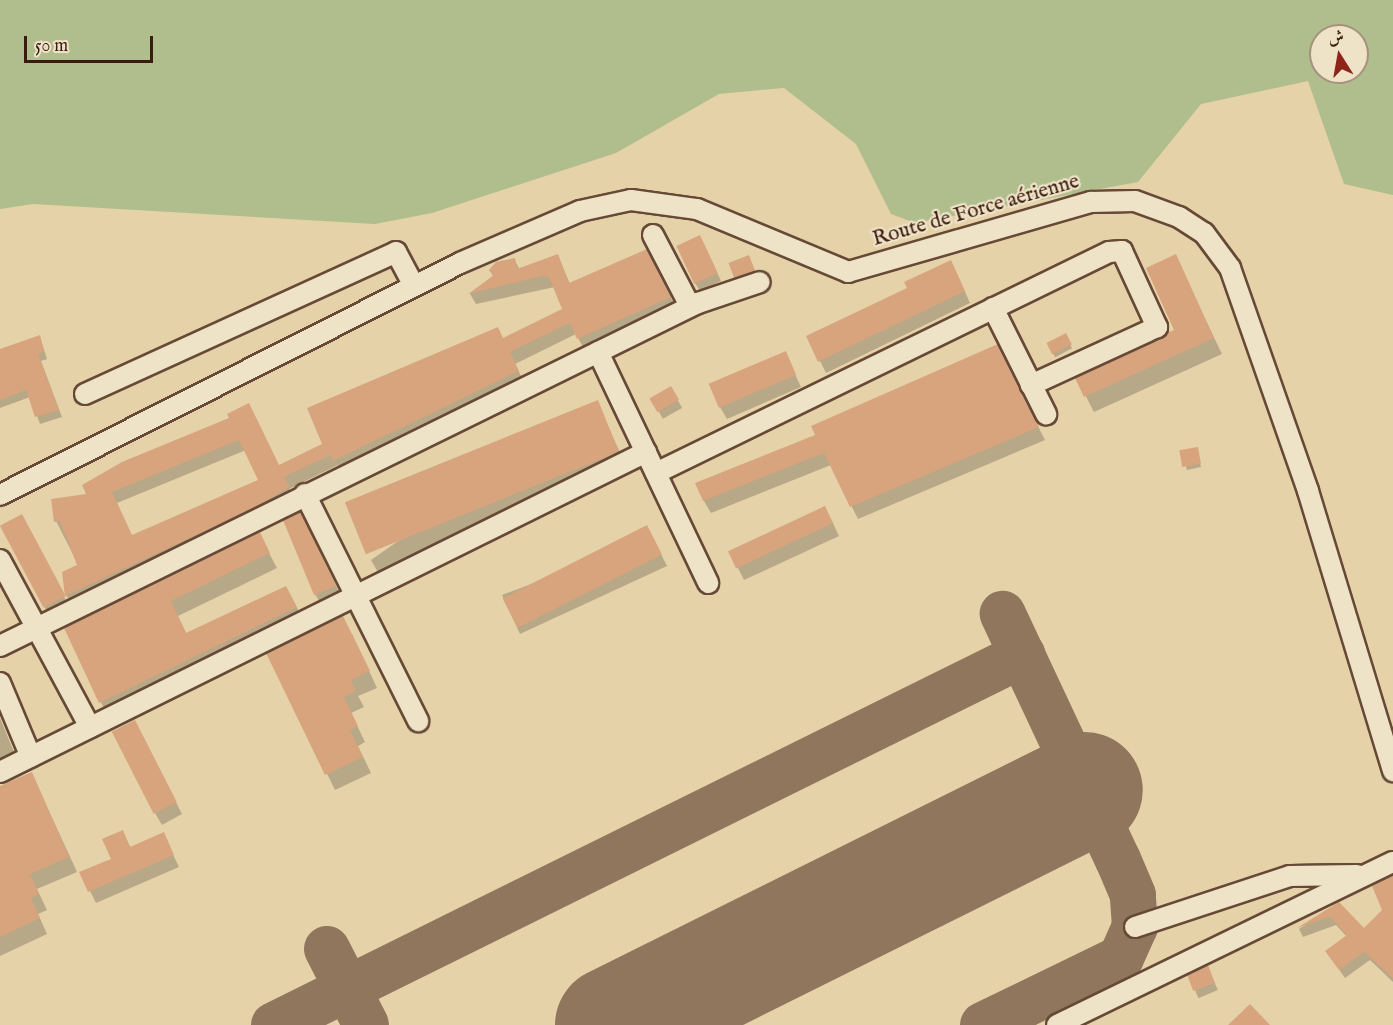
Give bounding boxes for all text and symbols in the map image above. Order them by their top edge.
scale bar [27,24,156,62]
north arrow [1309,24,1369,84]
text: ش [1326,27,1346,50]
text: 50 m [35,35,68,58]
street label: Route de Force aérienne [870,169,1082,253]

